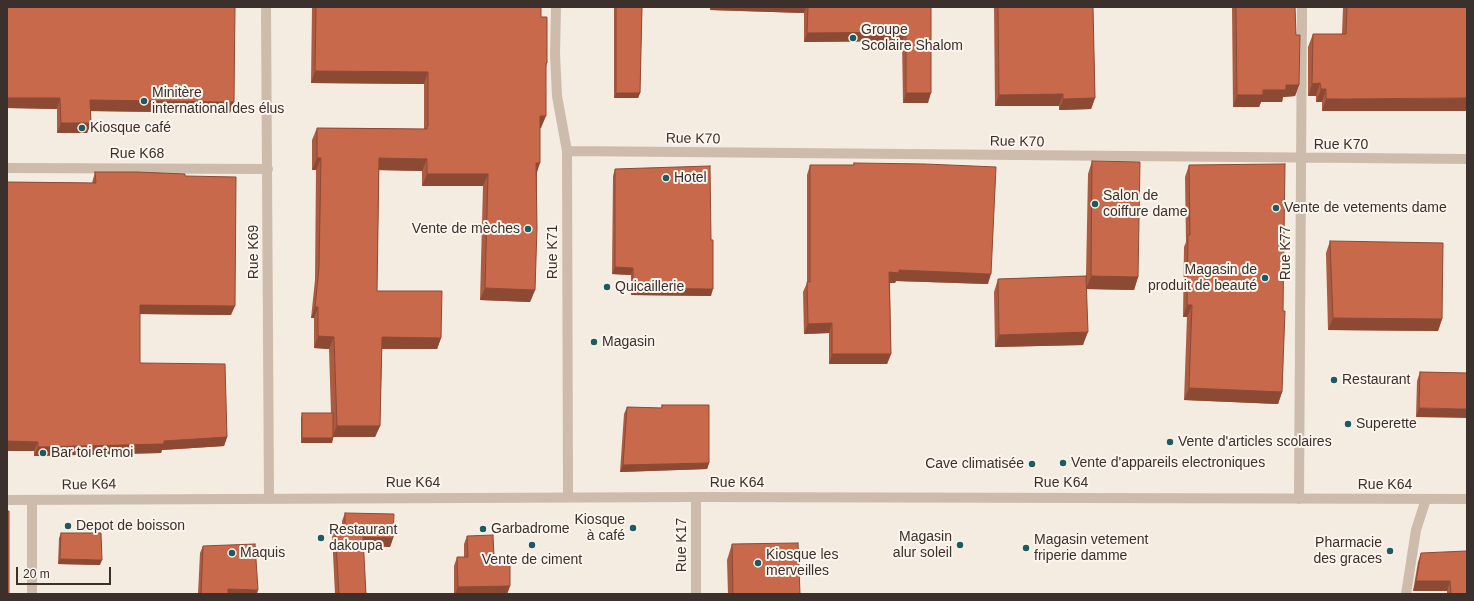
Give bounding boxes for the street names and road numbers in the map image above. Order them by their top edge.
street label: Rue K70 [666,130,720,148]
street label: Rue K70 [990,133,1044,151]
street label: Rue K70 [1314,137,1368,153]
street label: Rue K68 [110,146,164,162]
street label: Rue K69 [246,225,262,279]
street label: Rue K71 [545,225,561,279]
street label: Rue K77 [1278,226,1294,280]
street label: Rue K64 [386,475,440,491]
street label: Rue K64 [710,475,764,491]
street label: Rue K64 [1034,475,1088,491]
street label: Rue K64 [62,476,116,494]
street label: Rue K64 [1358,477,1412,493]
street label: Rue K17 [674,518,690,572]

